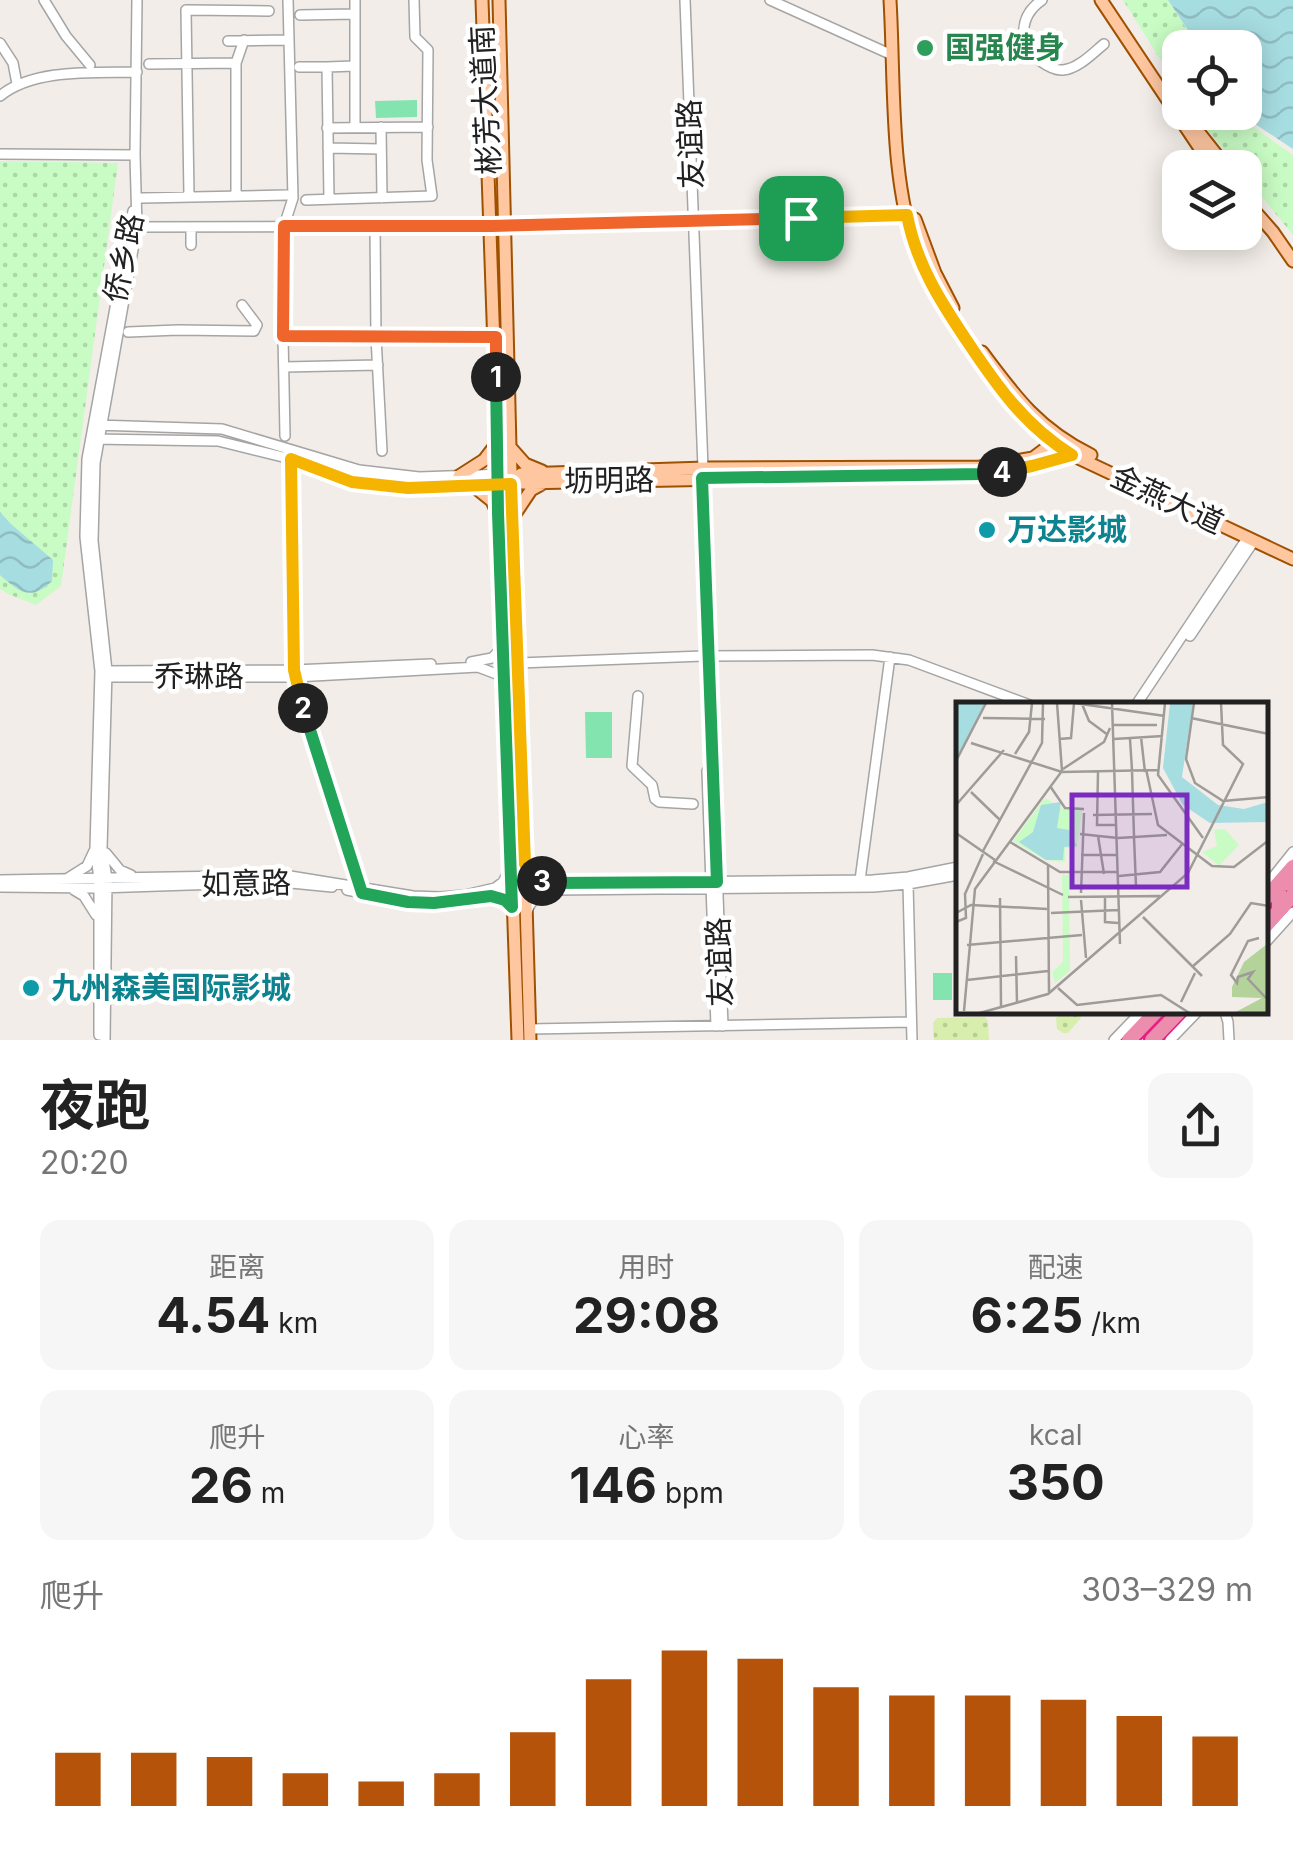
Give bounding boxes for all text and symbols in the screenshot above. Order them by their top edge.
street label: 彬芳大道南 [463,24,507,176]
place label: 国强健身 [945,29,1065,65]
map controls [1162,30,1262,250]
button: locate [1162,30,1262,130]
marker: 国强健身 [914,37,936,59]
street label: 友谊路 [670,98,710,190]
button: layers [1162,150,1262,250]
pin [759,176,844,261]
icon: arrive [774,191,829,246]
street label: 侨乡路 [96,210,150,306]
pin: 1 [471,352,521,402]
text: 1 [490,360,502,394]
pin: 4 [977,447,1027,497]
text: 4 [993,455,1011,489]
street label: 金燕大道 [1105,457,1229,541]
street label: 坜明路 [564,461,654,499]
place label: 万达影城 [1007,511,1127,547]
marker: 万达影城 [976,519,998,541]
street label: 乔琳路 [154,658,244,694]
pin: 2 [278,683,328,733]
text: 2 [294,691,312,725]
inset map [956,702,1268,1015]
pin: 3 [517,856,567,906]
street label: 如意路 [201,864,291,902]
text: 3 [533,864,551,898]
street label: 友谊路 [699,916,739,1008]
place label: 九州森美国际影城 [51,969,291,1005]
marker: 九州森美国际影城 [20,977,42,999]
text: 夜跑 [40,1072,150,1138]
button: share [1148,1073,1253,1178]
text: 20:20 [40,1143,129,1182]
text: 距离 [209,1250,265,1284]
text: 用时 [618,1250,675,1284]
text: 配速 [1028,1250,1084,1284]
text: 4.54 [156,1285,270,1345]
text: 29:08 [573,1285,720,1345]
text: 6:25 [971,1285,1083,1345]
text: km [270,1306,318,1340]
text: /km [1083,1306,1141,1340]
text: kcal [1029,1418,1083,1452]
text: 爬升 [209,1420,265,1454]
text: 心率 [618,1420,675,1454]
text: 350 [1007,1452,1105,1512]
text: 26 [189,1455,253,1515]
text: 146 [569,1455,657,1515]
text: m [253,1476,285,1510]
text: bpm [657,1476,724,1510]
text: 303–329 m [1081,1570,1253,1609]
text: 爬升 [40,1576,104,1615]

